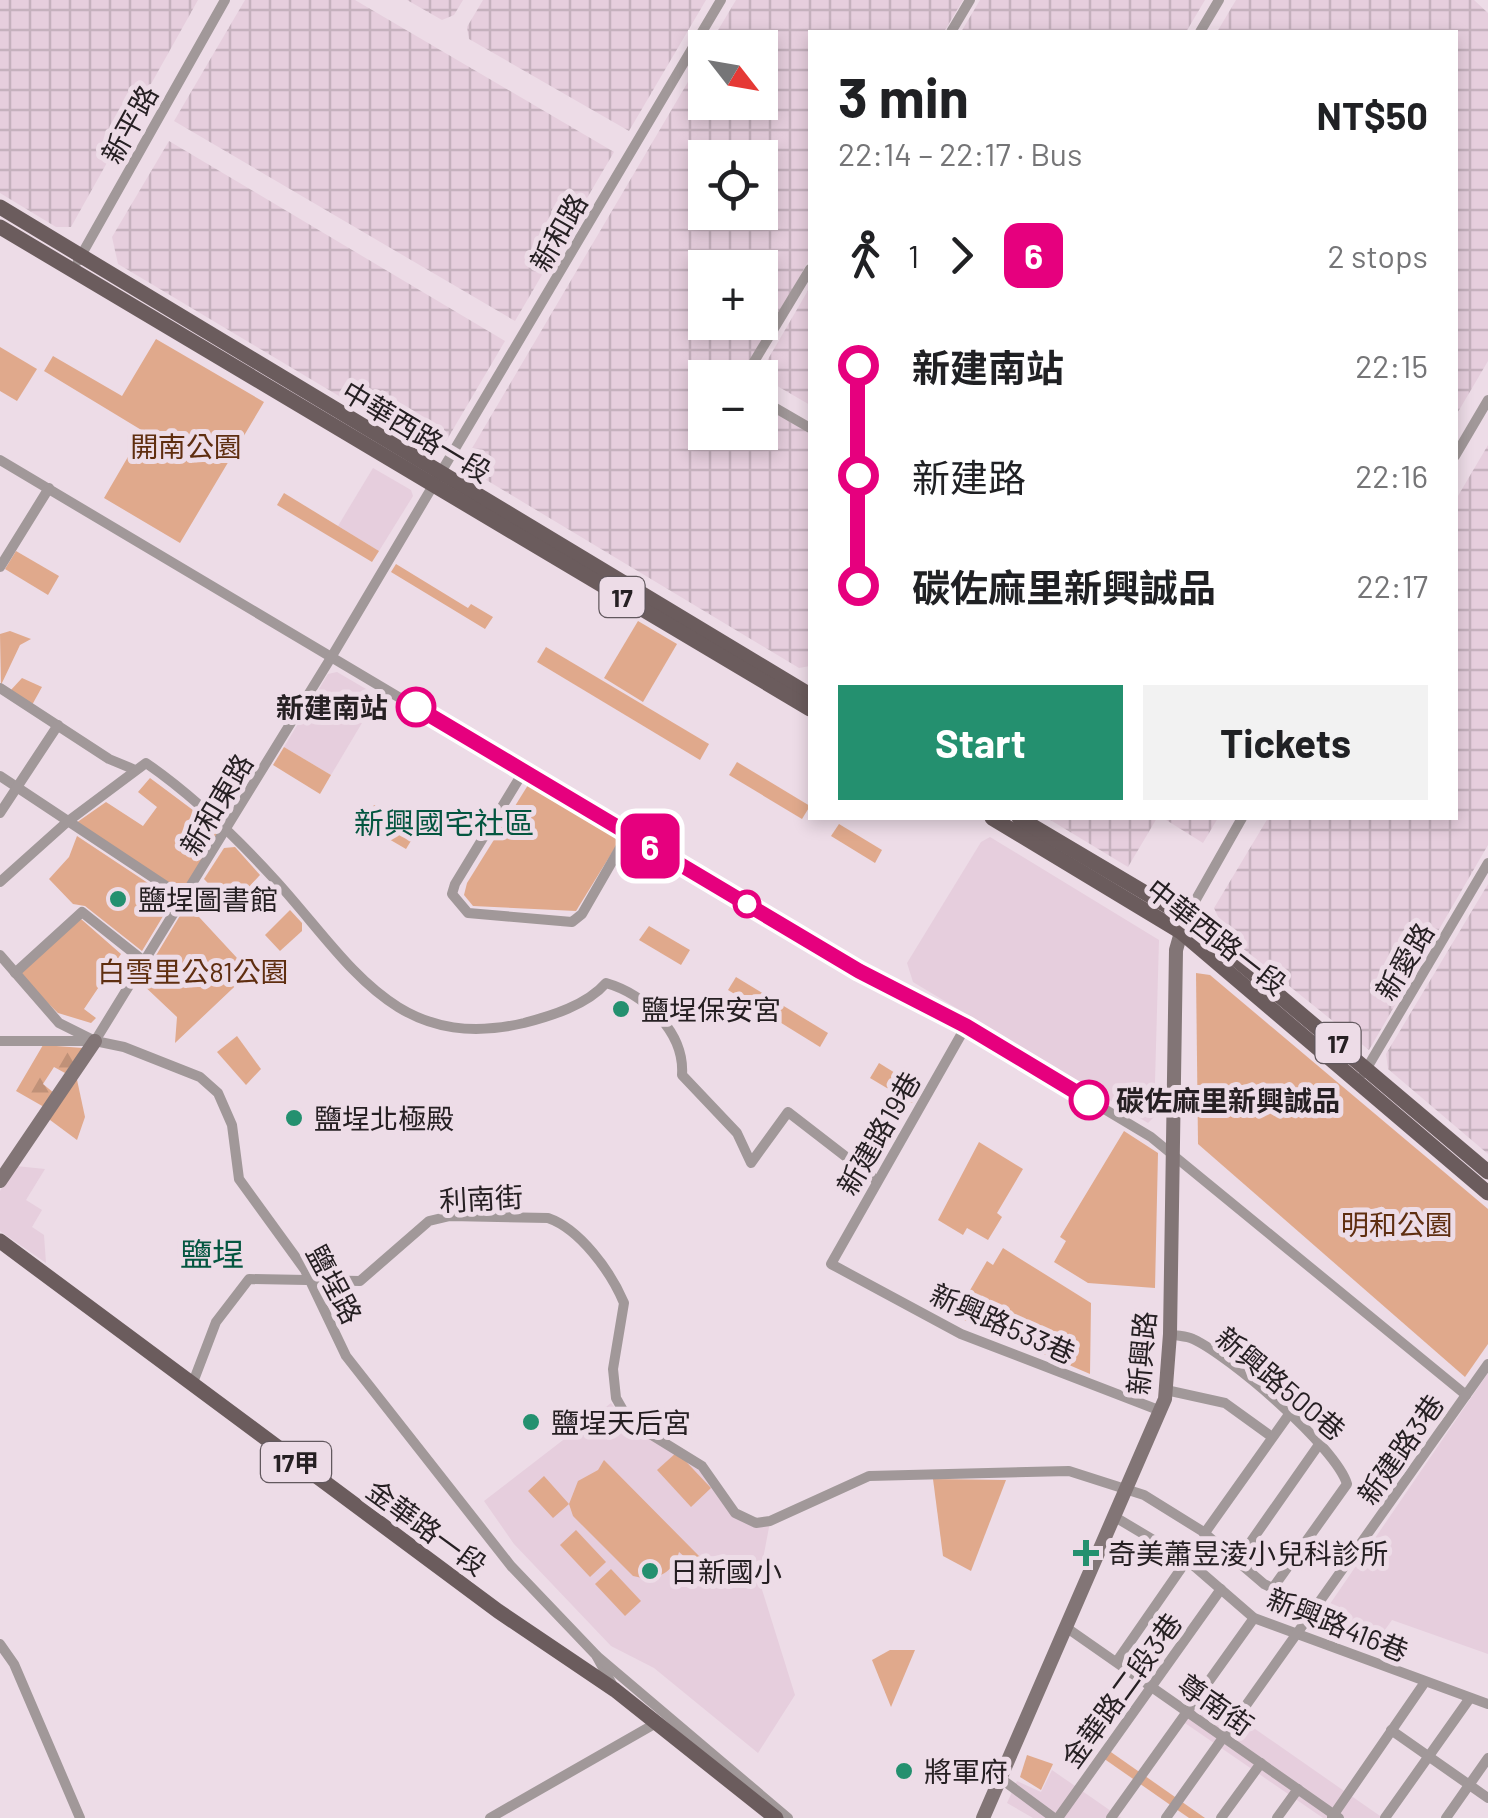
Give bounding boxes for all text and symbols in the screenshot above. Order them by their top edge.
north arrow [688,30,778,120]
map controls [688,30,778,450]
text: 3 min [838,63,969,129]
street label: 新平路 [94,79,164,169]
text: NT$50 [1317,92,1428,138]
text: 22:14 – 22:17 · Bus [838,134,1082,172]
button: locate [688,140,778,230]
street label: 新和路 [522,187,594,277]
icon: walk [838,228,893,283]
icon: forward [934,228,989,283]
text: 6 [1024,234,1043,276]
text: 1 [908,236,919,274]
text: 2 stops [1327,236,1428,274]
button: + [688,250,778,340]
text: 新建南站 [912,344,1064,390]
text: 22:15 [1355,346,1428,384]
button: − [688,360,778,450]
street label: 中華西路一段 [336,373,498,489]
park label: 開南公園 [130,429,242,463]
text: 新建路 [912,454,1026,500]
text: 22:16 [1355,456,1428,494]
text: 碳佐麻里新興誠品 [912,564,1216,610]
text: 22:17 [1357,566,1428,604]
road number: 17 [600,577,644,617]
button: Start [838,685,1123,800]
button: Tickets [1143,685,1428,800]
marker: 新建南站 [397,688,435,726]
place label: 新建南站 [276,690,388,724]
street label: 新和東路 [173,747,259,861]
district label: 新興國宅社區 [354,804,534,840]
line badge: 6 [618,814,682,878]
text: 6 [641,825,659,867]
street label: 中華西路一段 [1140,871,1294,1001]
place label: 鹽埕圖書館 [138,882,278,916]
marker: 鹽埕圖書館 [107,888,129,910]
unlabelled marker [734,891,760,917]
street label: 新愛路 [1368,916,1440,1006]
park label: 白雪里公81公園 [97,954,289,988]
place label: 鹽埕保安宮 [641,992,781,1026]
marker: 鹽埕保安宮 [610,998,632,1020]
road number: 17 [1316,1023,1360,1063]
street label: 新建路19巷 [829,1065,927,1201]
marker: 碳佐麻里新興誠品 [1070,1081,1108,1119]
place label: 碳佐麻里新興誠品 [1116,1083,1340,1117]
place label: 鹽埕北極殿 [314,1101,454,1135]
marker: 鹽埕北極殿 [283,1107,305,1129]
street label: 利南街 [438,1179,524,1217]
park label: 明和公園 [1341,1207,1453,1241]
district label: 鹽埕 [180,1234,244,1272]
street label: 鹽埕路 [300,1239,370,1329]
street label: 新興路533巷 [925,1276,1081,1370]
street label: 新興路 [1120,1310,1162,1396]
street label: 新興路500巷 [1210,1319,1352,1447]
street label: 新建路3巷 [1350,1387,1450,1511]
place label: 鹽埕天后宮 [551,1405,691,1439]
marker: 鹽埕天后宮 [520,1411,542,1433]
road number: 17甲 [261,1442,331,1482]
street label: 金華路一段 [360,1472,494,1582]
place label: 奇美蕭昱淩小兒科診所 [1108,1536,1388,1570]
marker: 奇美蕭昱淩小兒科診所 [1073,1540,1099,1566]
place label: 日新國小 [670,1554,782,1588]
marker: 日新國小 [639,1560,661,1582]
street label: 新興路416巷 [1263,1580,1413,1668]
street label: 金華路二段3巷 [1054,1606,1188,1774]
street label: 尊南街 [1172,1666,1260,1742]
place label: 將軍府 [924,1754,1008,1788]
marker: 將軍府 [893,1760,915,1782]

